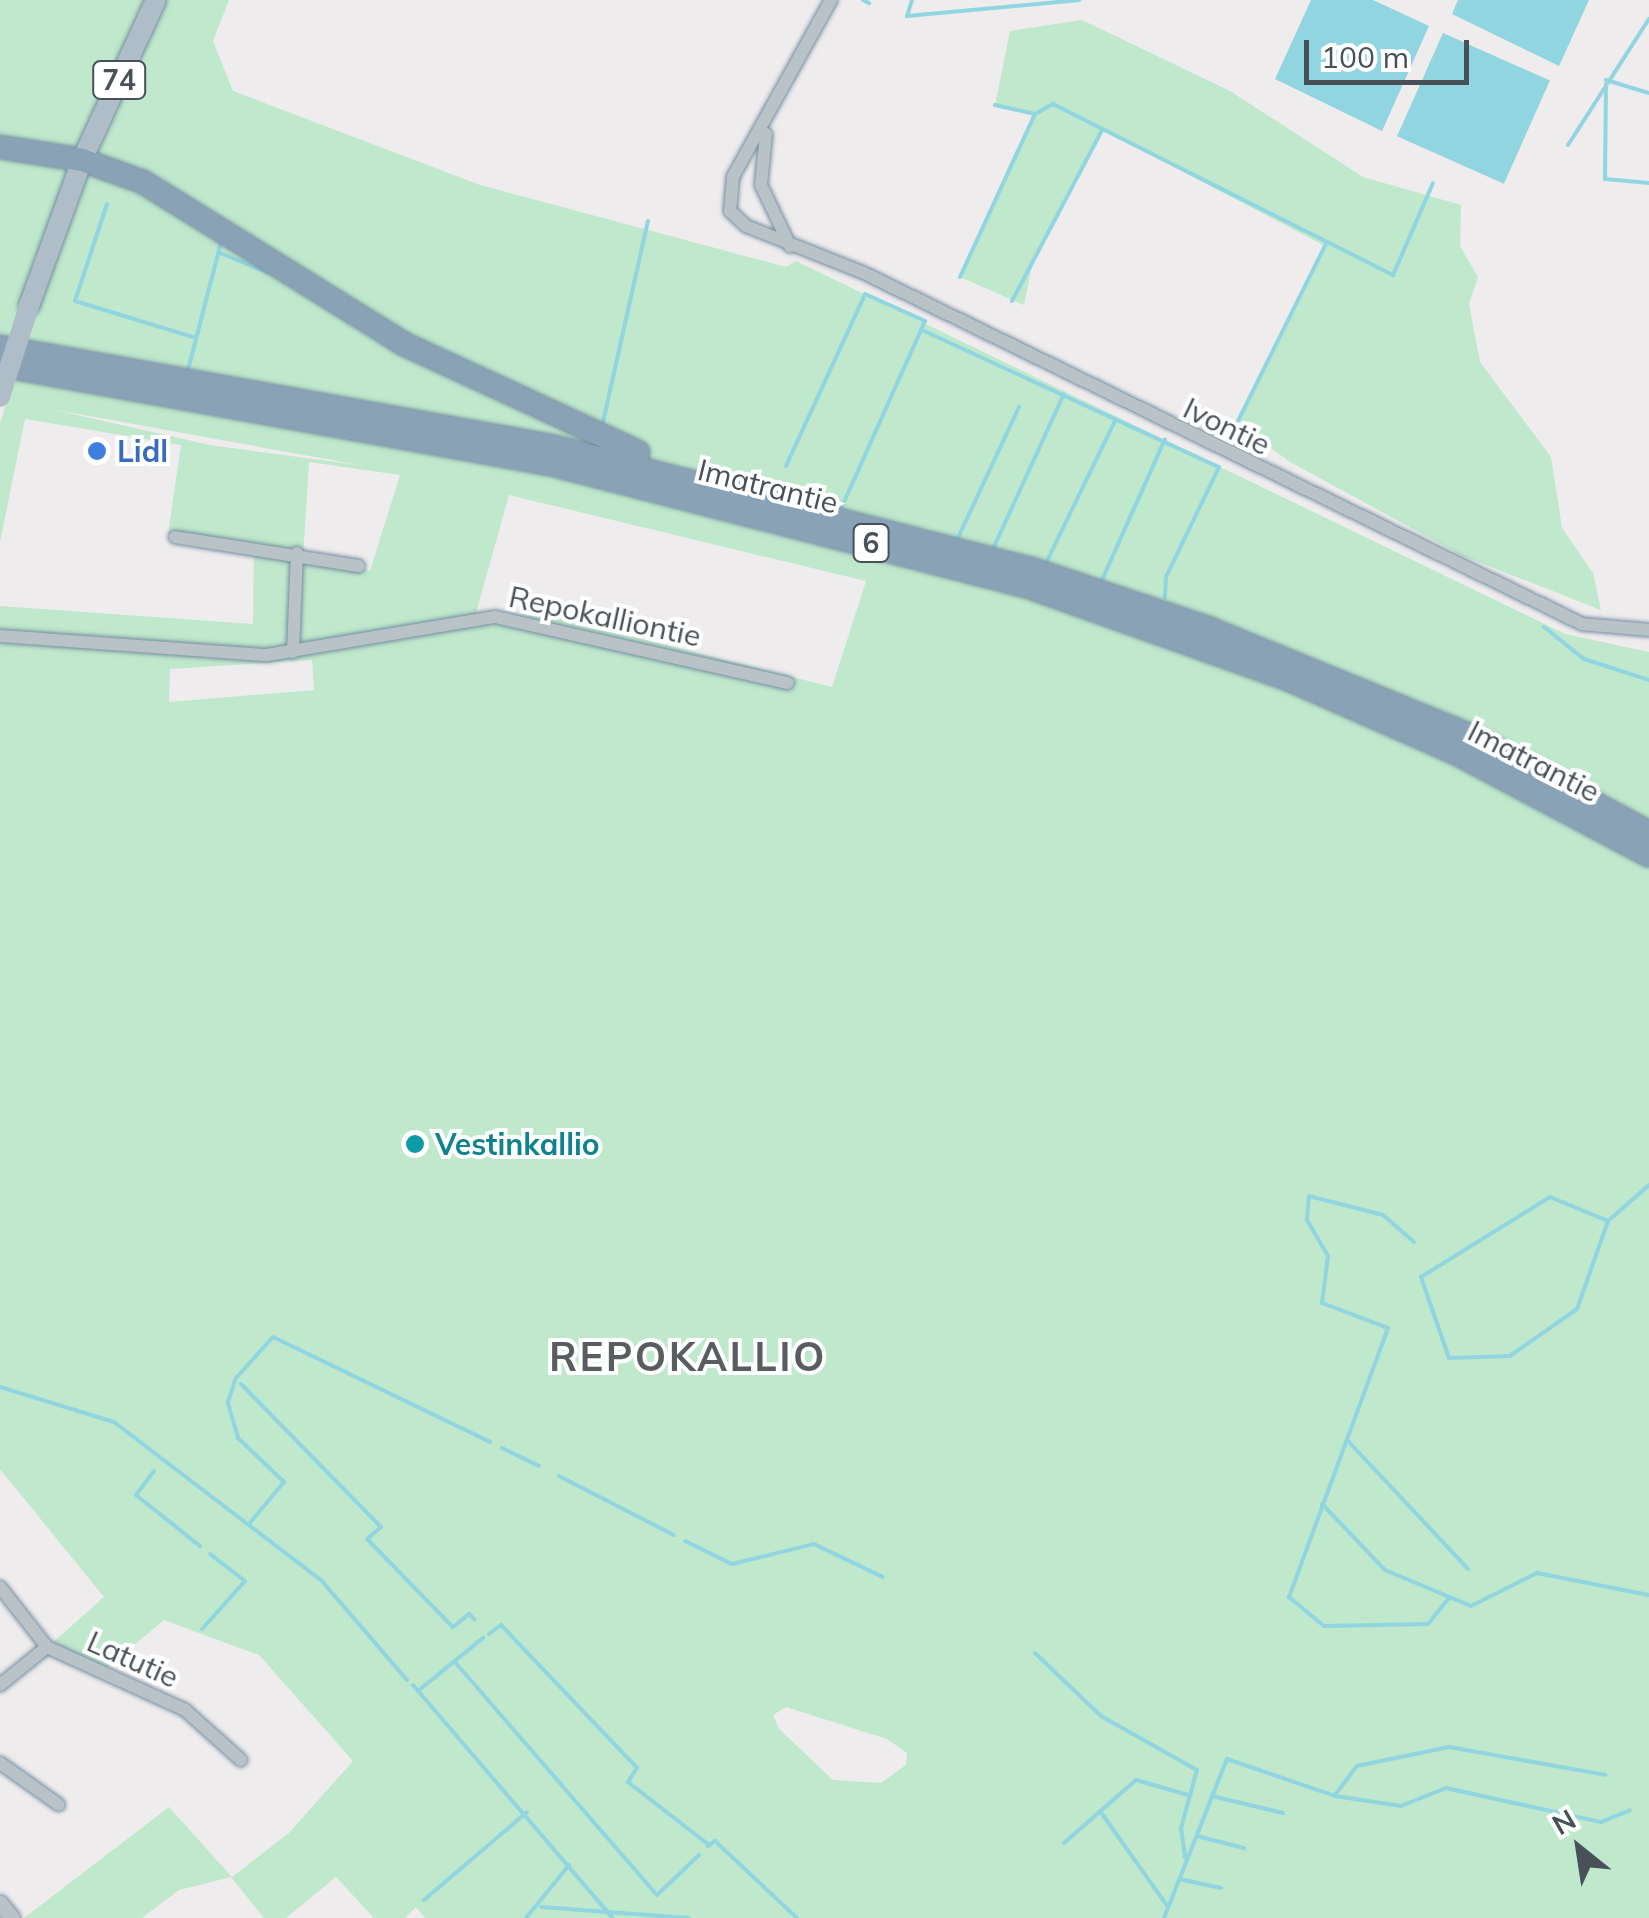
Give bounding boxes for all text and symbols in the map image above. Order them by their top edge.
scale bar [1309,20,1474,82]
text: 100 m [1321,38,1409,76]
road number: 74 [92,57,146,103]
street label: Ivontie [1178,390,1276,462]
place label: Lidl [117,433,168,469]
marker: Lidl [86,440,108,462]
street label: Imatrantie [694,451,842,521]
road number: 6 [851,520,891,566]
street label: Repokalliontie [506,578,704,654]
street label: Imatrantie [1462,713,1606,809]
place label: Vestinkallio [435,1126,600,1162]
marker: Vestinkallio [404,1133,426,1155]
district label: REPOKALLIO [549,1332,827,1380]
street label: Latutie [82,1623,184,1695]
north arrow [1529,1798,1629,1898]
text: N [1546,1801,1582,1842]

